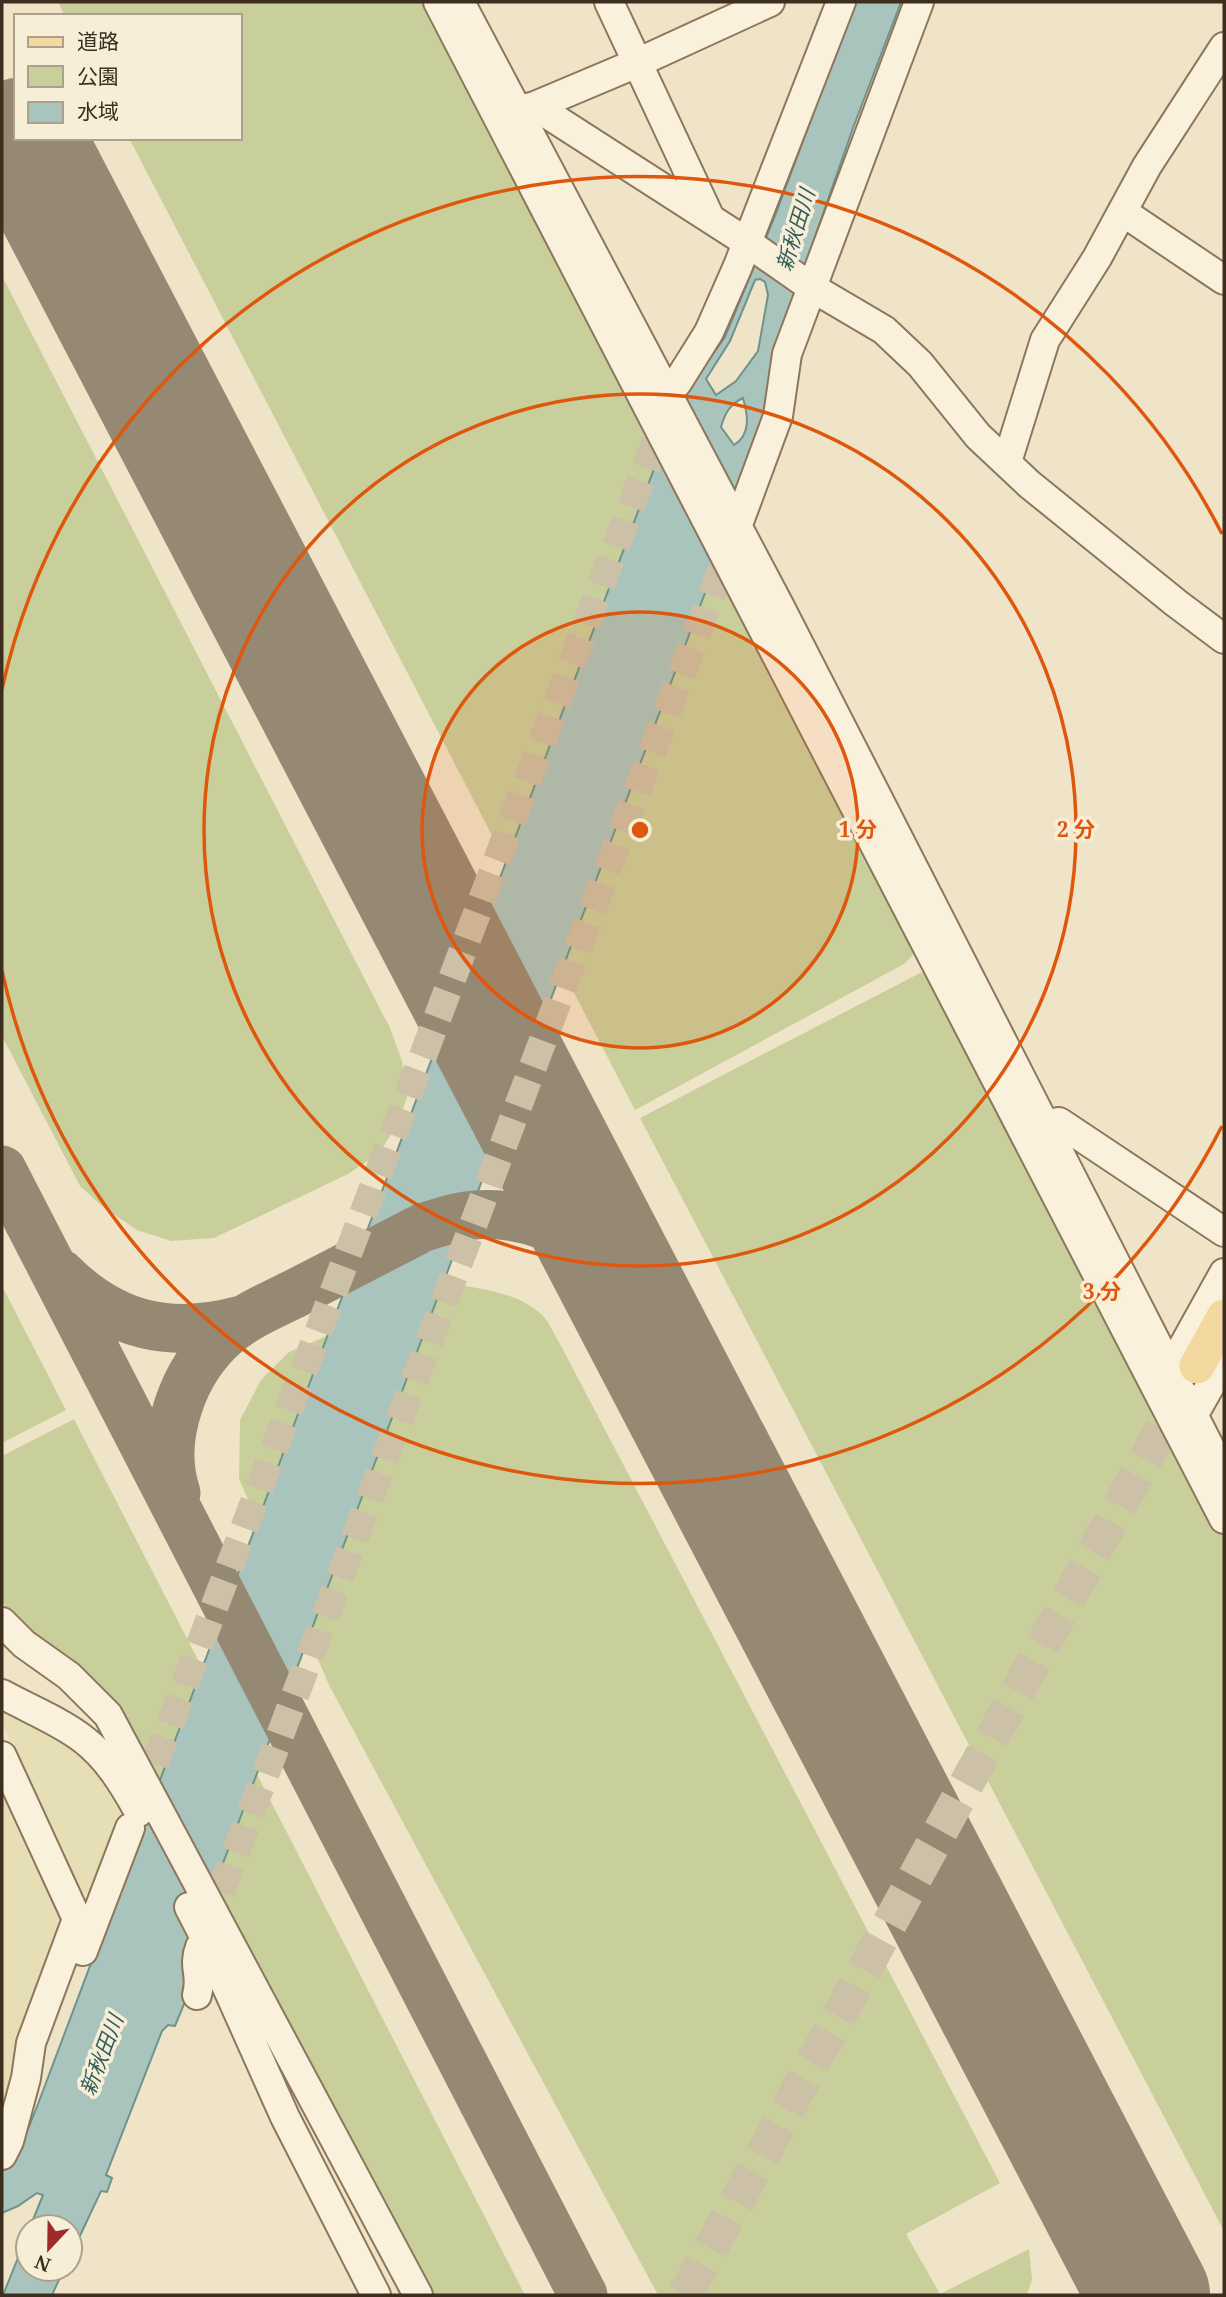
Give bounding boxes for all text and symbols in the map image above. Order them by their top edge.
legend [14,14,242,140]
text: 道路 [77,27,119,55]
text: 公園 [77,62,119,90]
text: 水域 [77,97,119,125]
water label: 新秋田川 [769,184,821,274]
text: 1 分 [839,815,877,843]
text: 2 分 [1057,815,1095,843]
centre of rings [628,818,652,842]
text: 3 分 [1083,1277,1121,1305]
water label: 新秋田川 [73,2009,130,2099]
north arrow [14,2213,84,2283]
text: N [31,2249,54,2279]

